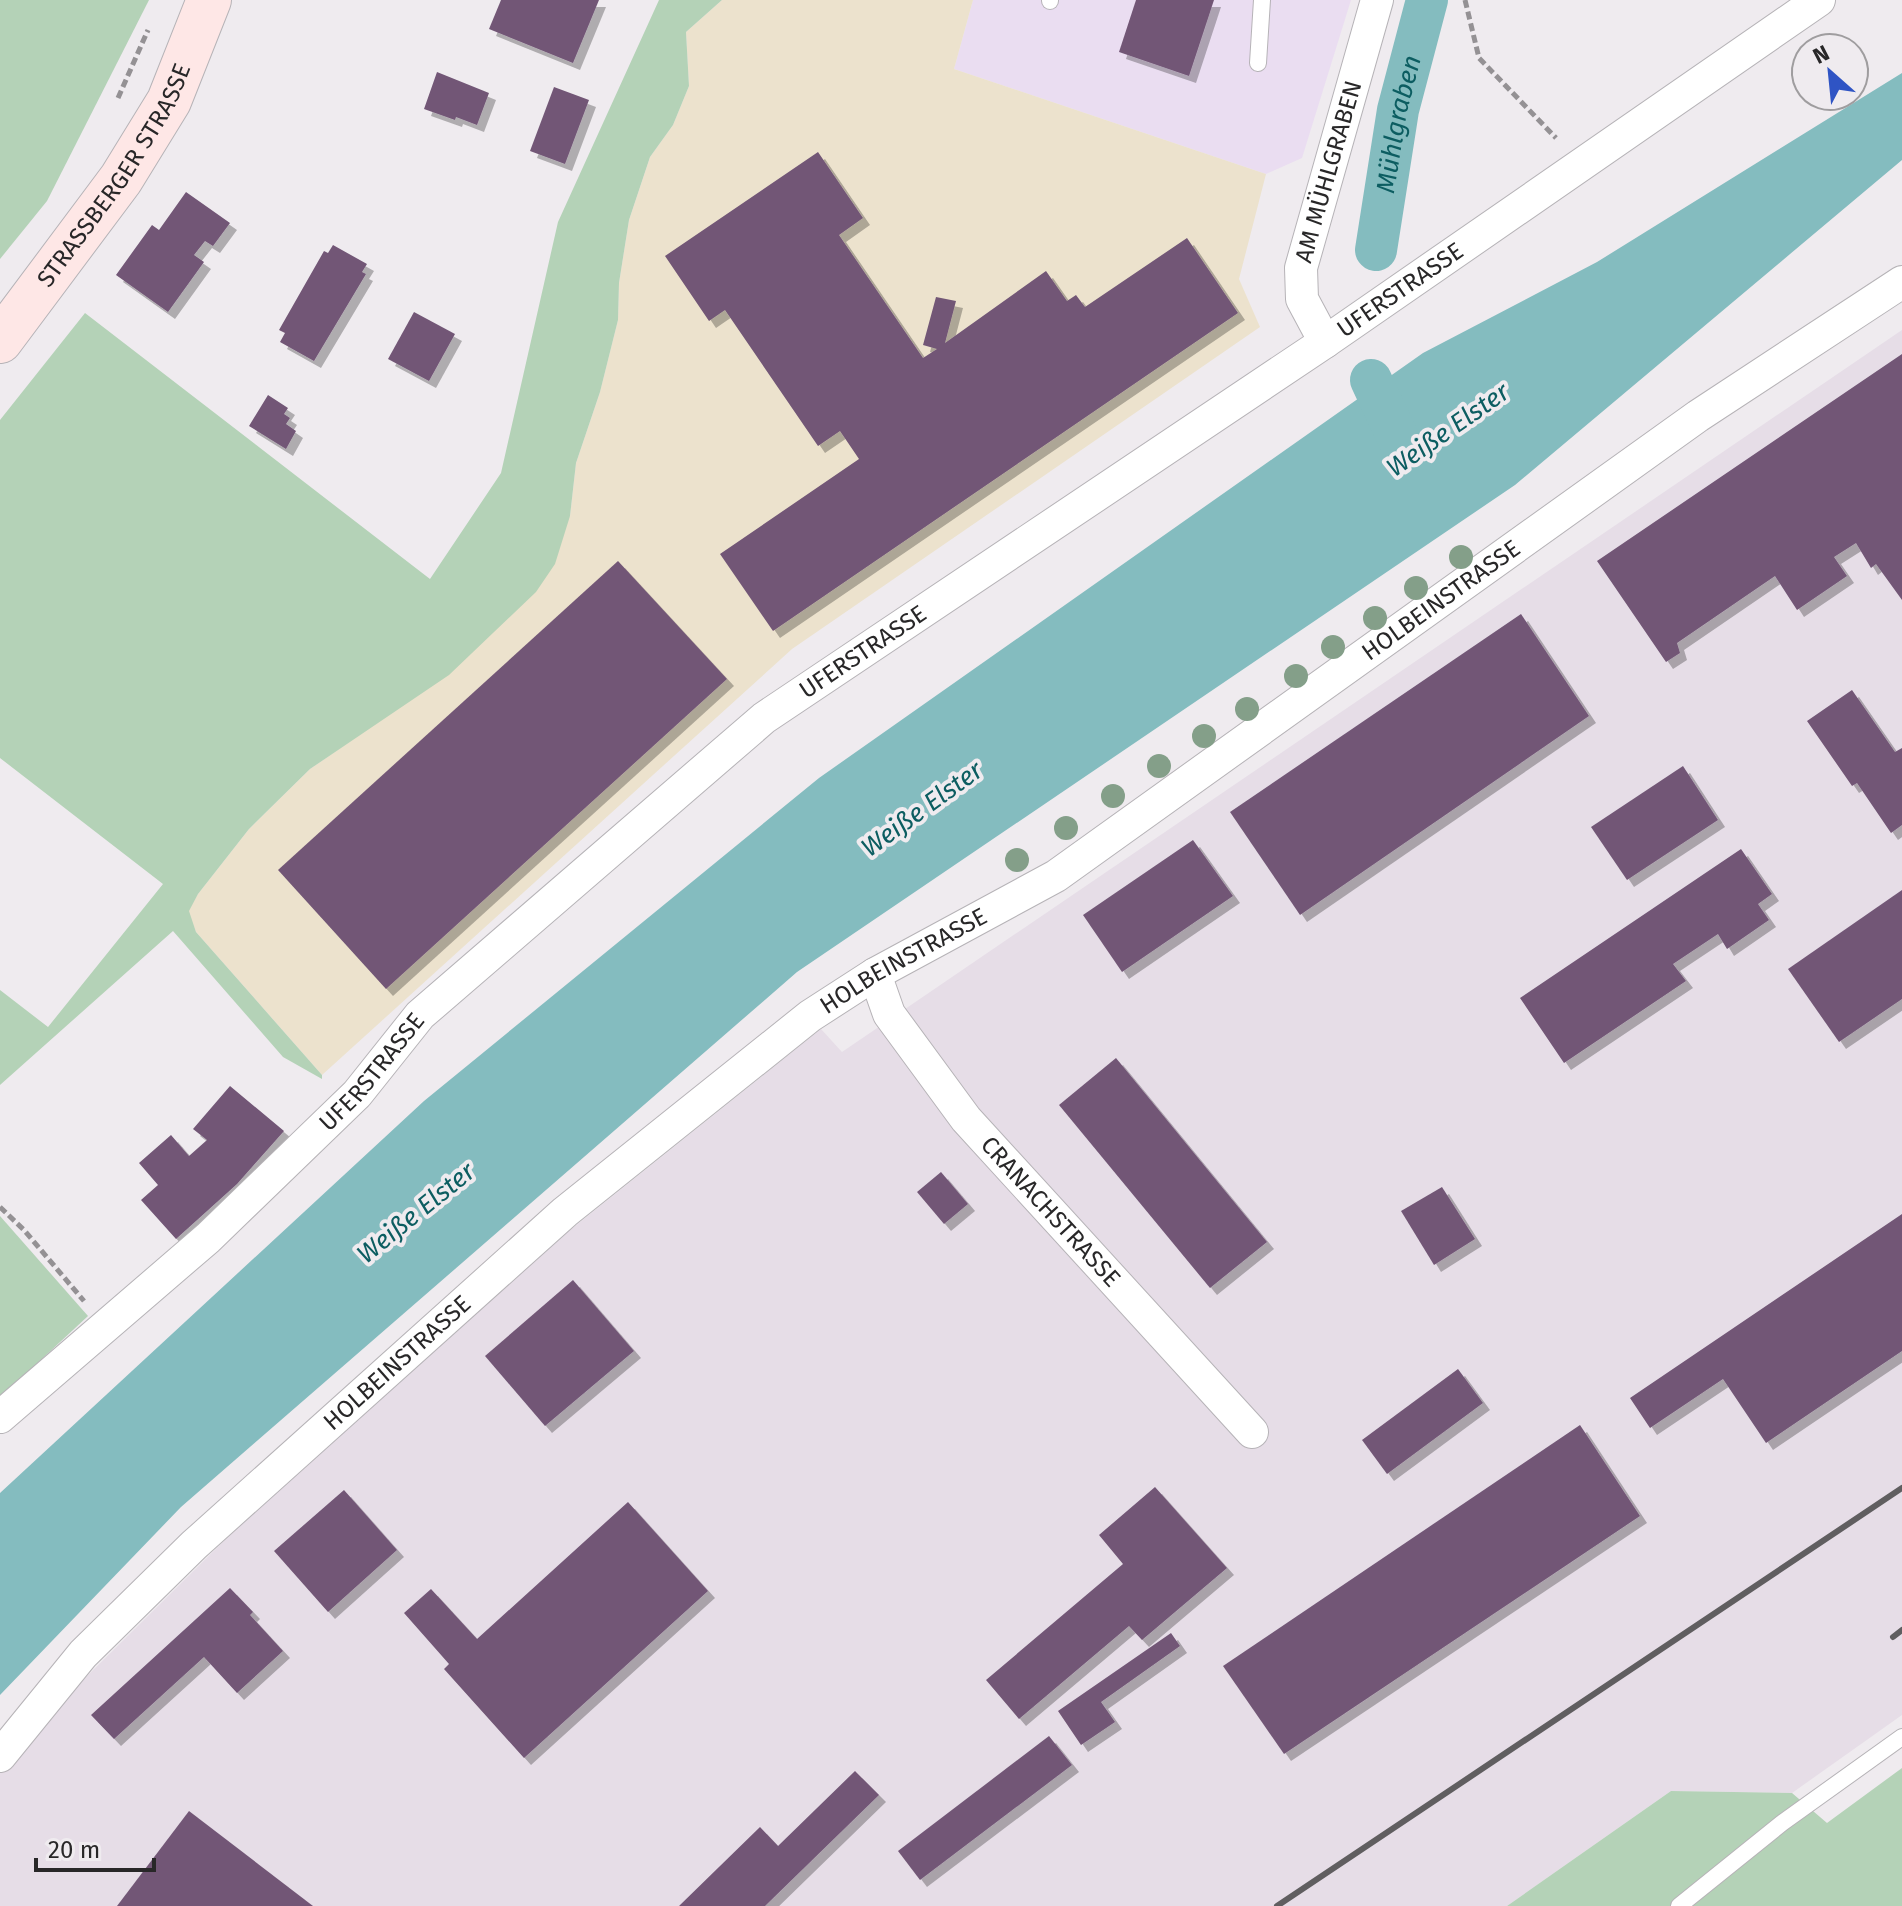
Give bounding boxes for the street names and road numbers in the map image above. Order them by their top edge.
street label: STRASSBERGER STRASSE [31,59,196,292]
street label: AM MÜHLGRABEN [1289,77,1367,266]
street label: UFERSTRASSE [1332,237,1469,343]
street label: HOLBEINSTRASSE [1356,534,1525,666]
street label: UFERSTRASSE [794,599,932,704]
street label: HOLBEINSTRASSE [815,902,992,1020]
street label: UFERSTRASSE [313,1007,430,1137]
street label: CRANACHSTRASSE [975,1131,1126,1292]
street label: HOLBEINSTRASSE [318,1290,476,1436]

